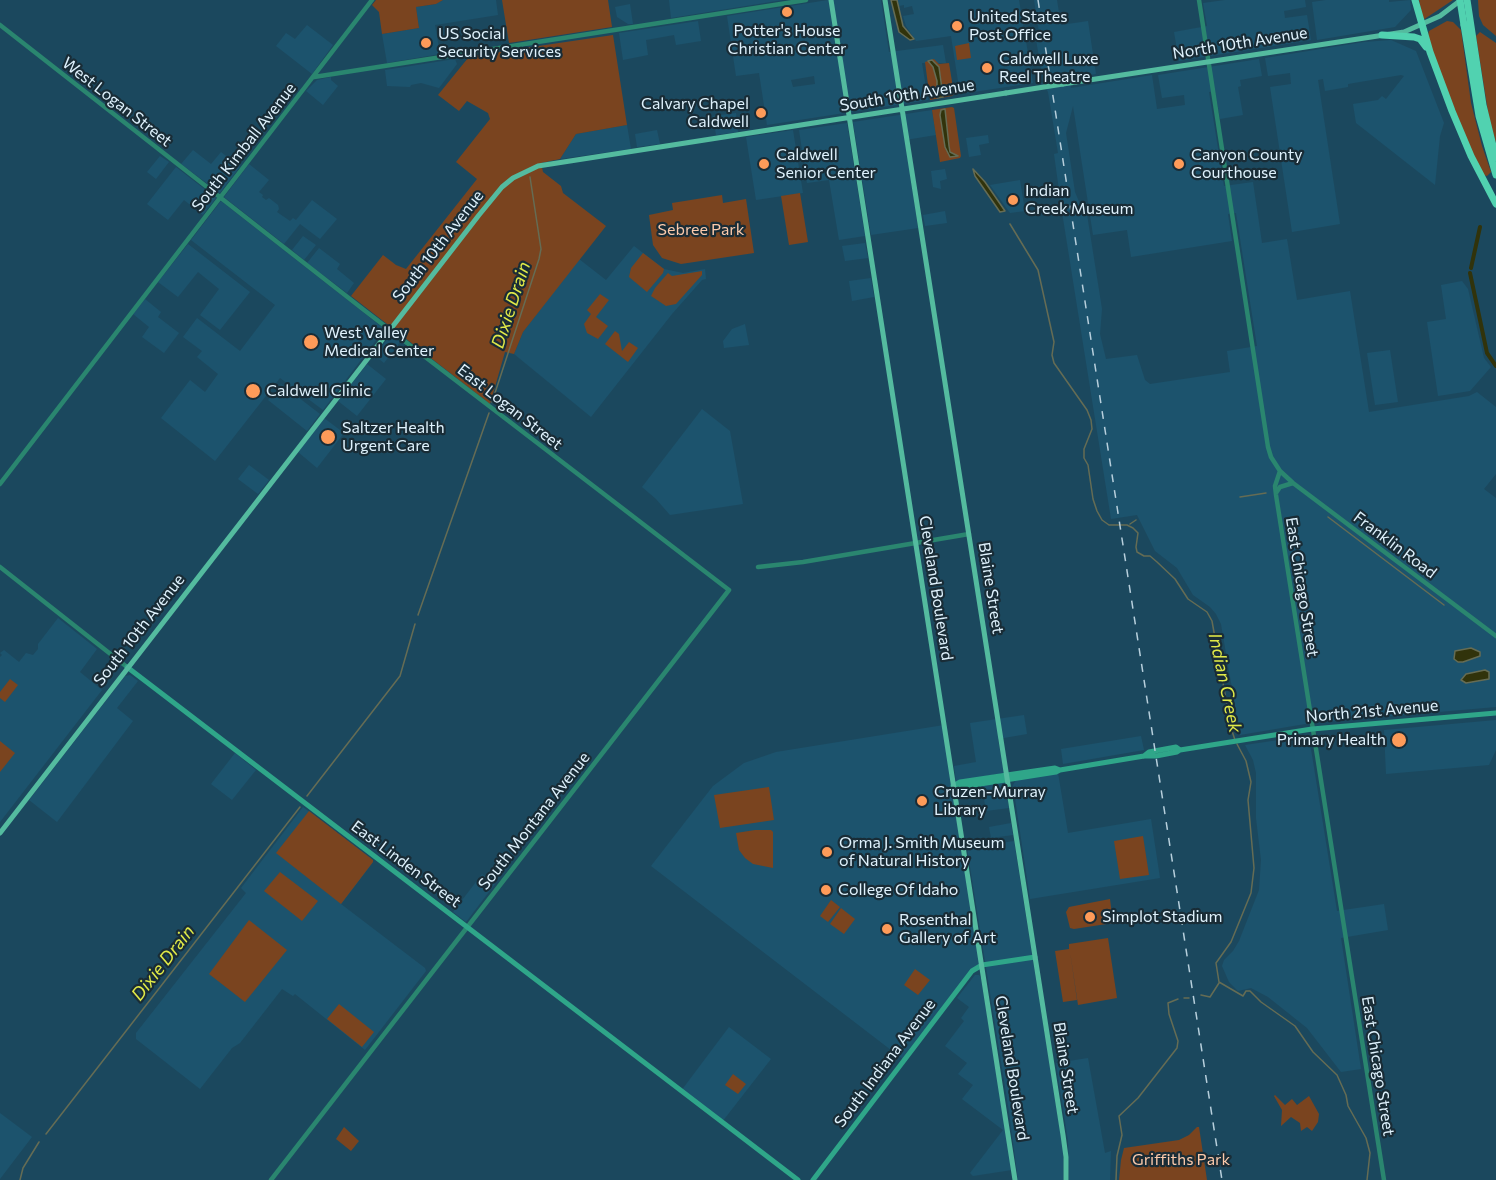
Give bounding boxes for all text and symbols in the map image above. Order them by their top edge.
marker: Potter's House Christian Center [780,5,794,19]
place label: United States Post Office [969,7,1067,45]
marker: United States Post Office [950,19,964,33]
place label: Potter's House Christian Center [728,21,846,59]
street label: North 10th Avenue [1171,23,1309,63]
place label: US Social Security Services [438,24,561,62]
marker: US Social Security Services [419,36,433,50]
place label: Caldwell Luxe Reel Theatre [999,49,1098,87]
street label: West Logan Street [58,53,176,151]
marker: Caldwell Luxe Reel Theatre [980,61,994,75]
street label: South 10th Avenue [838,75,976,115]
street label: South Kimball Avenue [188,79,300,215]
place label: Calvary Chapel Caldwell [641,94,749,132]
marker: Calvary Chapel Caldwell [754,106,768,120]
place label: Caldwell Senior Center [776,145,876,183]
place label: Canyon County Courthouse [1191,145,1303,183]
marker: Caldwell Senior Center [757,157,771,171]
marker: Canyon County Courthouse [1172,157,1186,171]
place label: Indian Creek Museum [1025,181,1134,219]
street label: South 10th Avenue [389,186,487,306]
marker: Indian Creek Museum [1006,193,1020,207]
park label: Sebree Park [658,220,744,240]
water label: Dixie Drain [487,259,535,351]
place label: West Valley Medical Center [324,323,434,361]
marker: West Valley Medical Center [302,333,320,351]
street label: East Logan Street [454,360,566,454]
place label: Caldwell Clinic [266,381,371,401]
marker: Caldwell Clinic [244,382,262,400]
place label: Saltzer Health Urgent Care [342,418,445,456]
marker: Saltzer Health Urgent Care [319,428,337,446]
street label: Franklin Road [1350,507,1440,583]
street label: Cleveland Boulevard [915,514,957,662]
street label: East Chicago Street [1281,516,1323,658]
street label: Blaine Street [974,541,1008,635]
street label: South 10th Avenue [90,570,188,690]
water label: Indian Creek [1204,631,1246,735]
street label: North 21st Avenue [1305,696,1439,726]
place label: Primary Health [1277,730,1386,750]
marker: Primary Health [1390,731,1408,749]
street label: South Montana Avenue [474,748,594,894]
place label: Cruzen-Murray Library [934,782,1046,820]
marker: Cruzen-Murray Library [915,794,929,808]
street label: East Linden Street [347,817,465,911]
place label: Orma J. Smith Museum of Natural History [839,833,1004,871]
marker: Orma J. Smith Museum of Natural History [820,845,834,859]
place label: College Of Idaho [838,880,958,900]
marker: College Of Idaho [819,883,833,897]
place label: Simplot Stadium [1102,907,1222,927]
place label: Rosenthal Gallery of Art [899,910,996,948]
marker: Simplot Stadium [1083,910,1097,924]
water label: Dixie Drain [127,921,199,1005]
marker: Rosenthal Gallery of Art [880,922,894,936]
street label: Cleveland Boulevard [991,994,1033,1142]
street label: South Indiana Avenue [830,995,940,1131]
street label: East Chicago Street [1357,995,1399,1137]
street label: Blaine Street [1049,1021,1083,1115]
park label: Griffiths Park [1132,1150,1230,1170]

